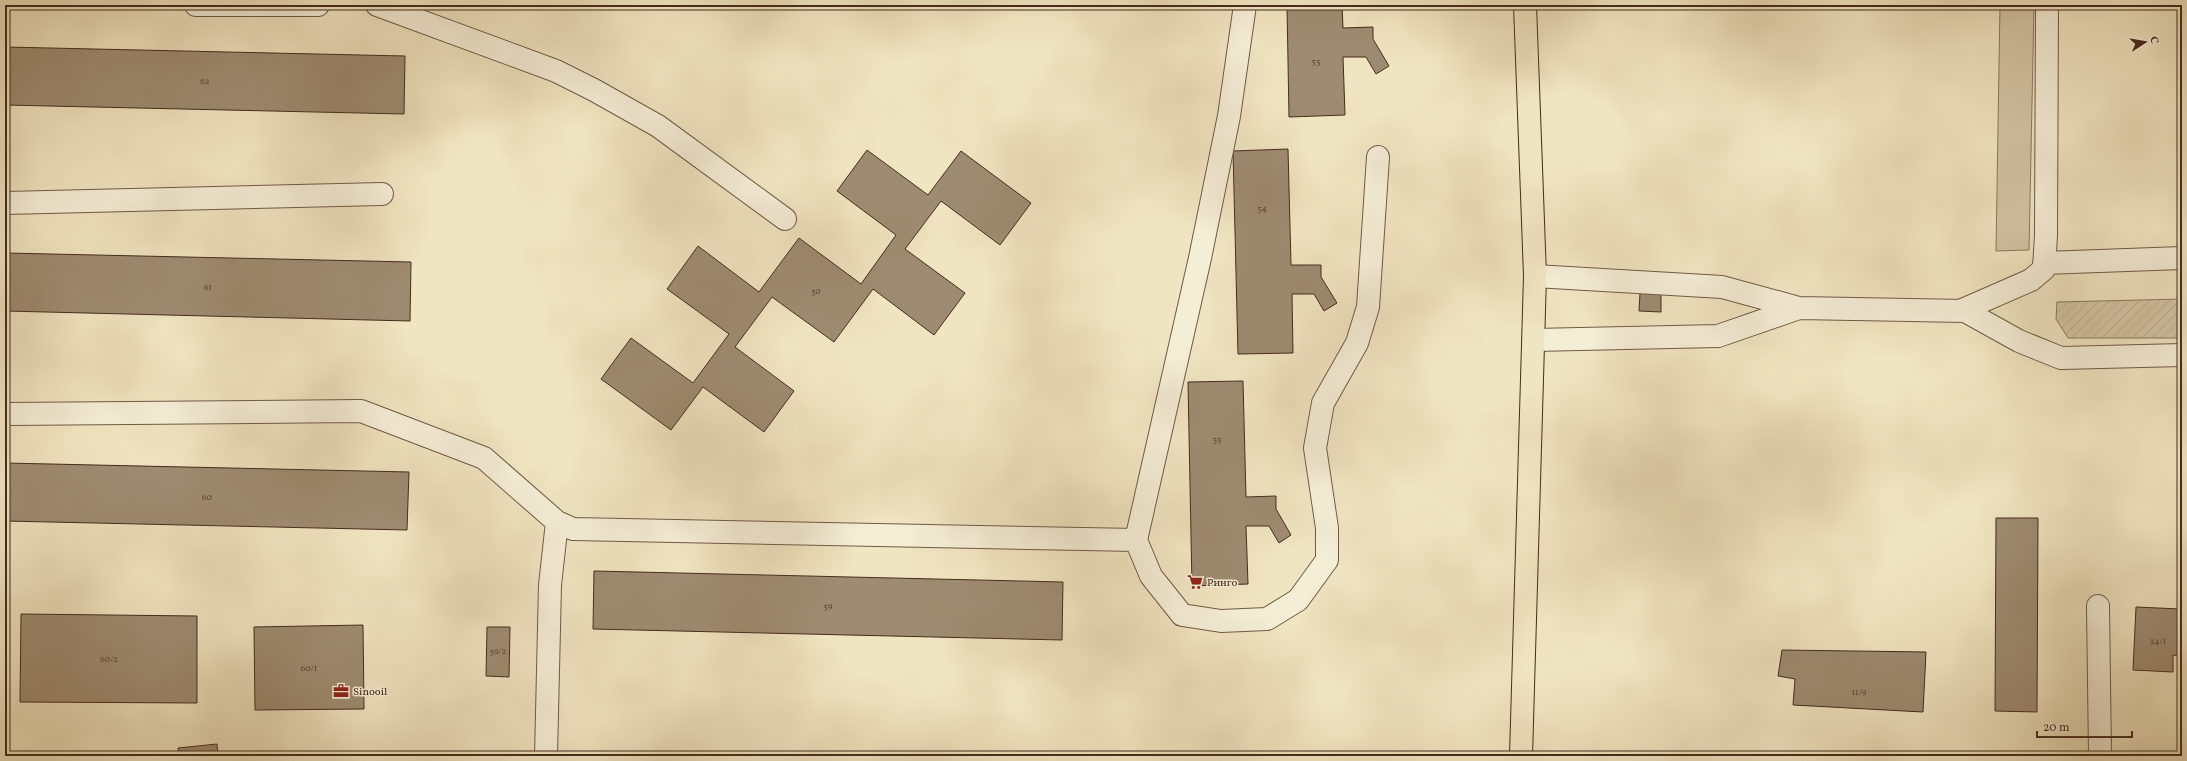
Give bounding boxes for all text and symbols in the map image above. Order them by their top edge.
north arrow [2125,22,2165,62]
text: С [2145,35,2161,45]
house number: 53 [1312,55,1321,68]
house number: 62 [200,75,210,88]
house number: 54 [1257,202,1267,215]
house number: 61 [204,281,212,294]
house number: 50 [811,285,821,298]
house number: 55 [1213,433,1221,446]
house number: 60 [202,491,213,504]
supermarket icon: Ринго [1186,573,1204,591]
place label: Ринго [1207,576,1237,591]
house number: 59 [824,600,833,613]
house number: 24/1 [2150,635,2166,648]
house number: 59/2 [490,645,506,658]
house number: 60/2 [100,653,118,666]
house number: 60/1 [301,662,317,675]
office icon: Sinooil [332,682,350,700]
place label: Sinooil [353,685,387,700]
house number: 11/9 [1852,686,1867,699]
scale bar [2037,713,2132,739]
text: 20 m [2043,720,2070,736]

